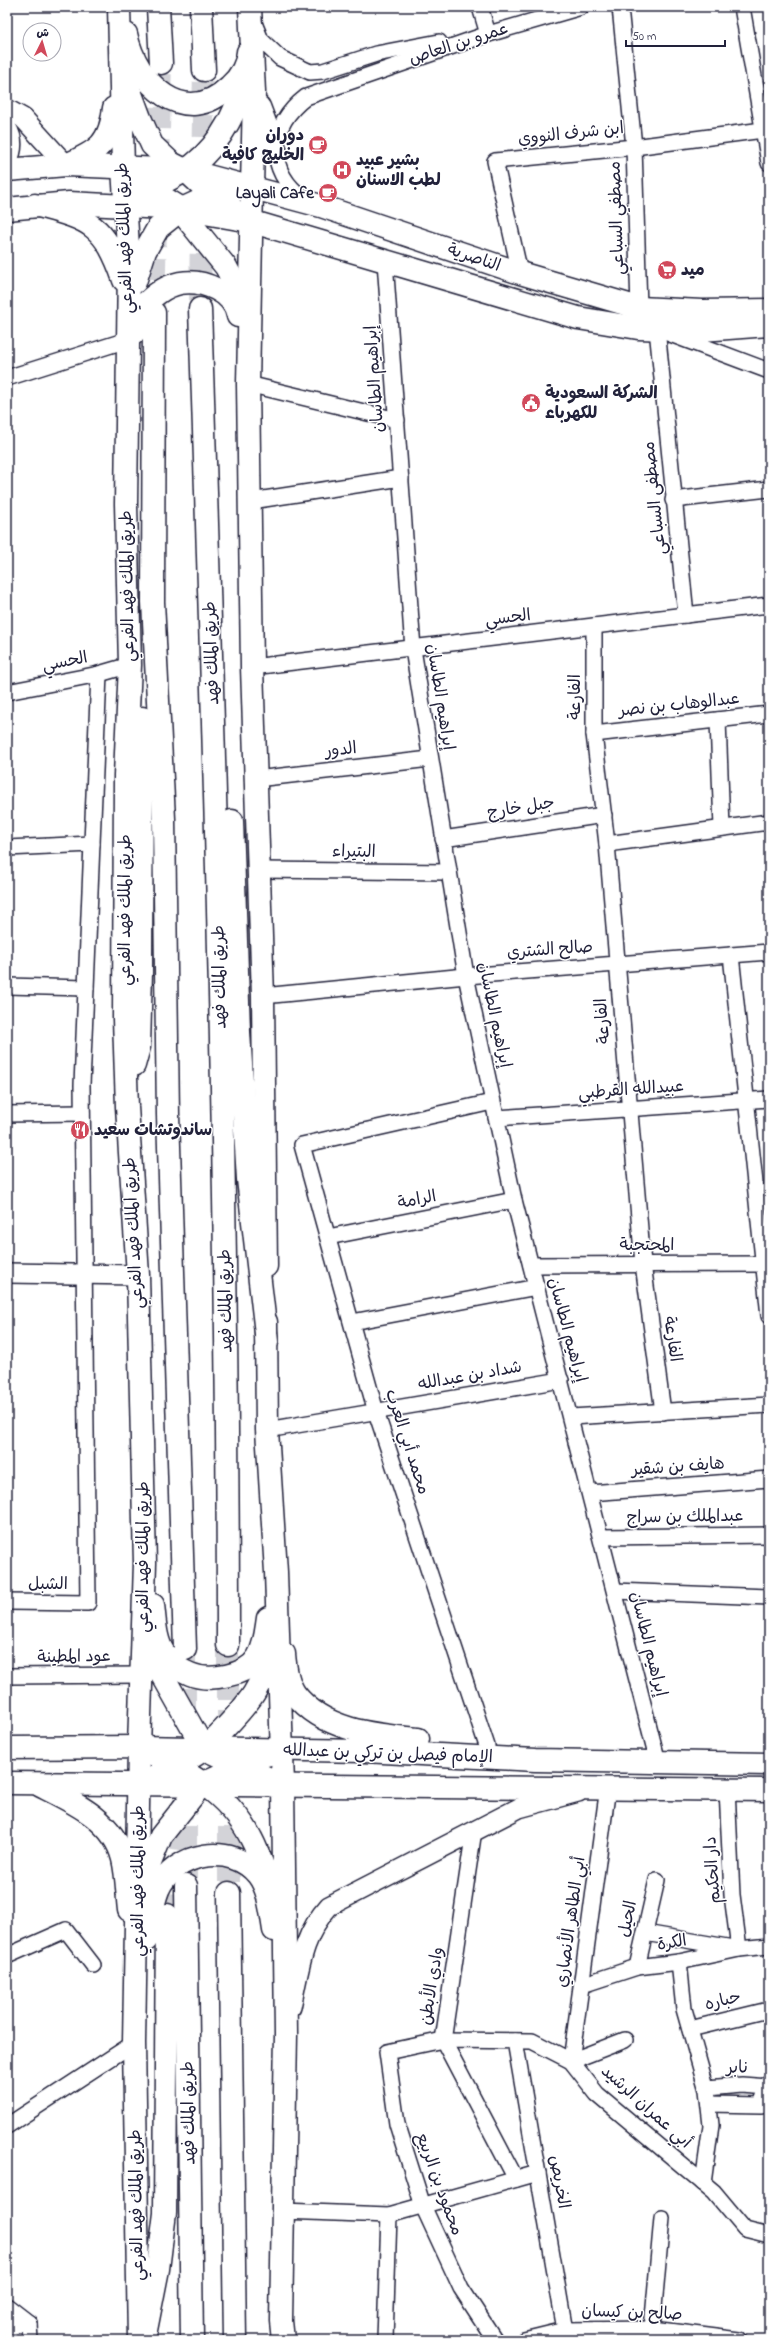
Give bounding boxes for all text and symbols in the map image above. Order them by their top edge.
street label: عمرو بن العاص [406,16,512,72]
north arrow [22,22,62,62]
scale bar [626,22,725,48]
text: ش [36,25,50,42]
text: 50 m [632,28,656,46]
street label: ابن شرف النووي [517,116,625,152]
place label: دوران الخليج كافية [222,123,304,168]
cafe icon: دوران الخليج كافية [307,134,329,156]
place label: بشير عبيد لطب الاسنان [356,148,441,193]
hospital icon: بشير عبيد لطب الاسنان [331,159,353,181]
street label: مصطفي السباعي [603,161,632,275]
street label: طريق الملك فهد الفرعي [110,162,141,314]
place label: Layali Cafe [236,181,315,208]
cafe icon: Layali Cafe [317,182,339,204]
street label: الناصرية [444,237,504,279]
place label: ميد [681,258,705,283]
supermarket icon: ميد [656,259,678,281]
street label: إبراهيم الطاسان [359,325,391,433]
place label: الشركة السعودية للكهرباء [545,381,658,426]
public building icon: الشركة السعودية للكهرباء [520,392,542,414]
street label: مصطفى السباعي [637,440,674,556]
street label: طريق الملك فهد الفرعي [114,510,143,662]
street label: طريق الملك فهد [198,601,226,705]
street label: الحسي [484,603,532,634]
street label: إبراهيم الطاسان [419,642,461,752]
street label: الحسي [40,645,90,680]
street label: الفارعة [563,674,588,720]
street label: عبدالوهاب بن نصر [615,686,741,724]
street label: الدور [322,736,358,764]
street label: جبل خارج [485,790,557,826]
street label: طريق الملك فهد الفرعي [113,834,139,986]
street label: البتيراء [332,839,376,865]
street label: طريق الملك فهد [207,925,233,1029]
street label: صالح الشتري [506,935,594,965]
street label: إبراهيم الطاسان [471,960,517,1070]
street label: الفارعة [589,997,617,1045]
street label: عبيدالله القرطبي [577,1074,685,1107]
place label: ساندوتشات سعيد [94,1118,212,1143]
restaurant icon: ساندوتشات سعيد [69,1119,91,1141]
street label: طريق الملك فهد الفرعي [118,1157,151,1309]
street label: الرامة [395,1184,439,1216]
street label: المحتجبة [620,1233,674,1258]
street label: طريق الملك فهد [213,1249,239,1353]
street label: إبراهيم الطاسان [541,1275,593,1385]
street label: الفارعة [656,1315,688,1363]
street label: شداد بن عبدالله [416,1355,524,1397]
street label: محمد أبي العرب [377,1386,436,1498]
street label: هايف بن شقير [628,1451,726,1483]
street label: طريق الملك فهد الفرعي [131,1481,157,1633]
street label: عبدالملك بن سراج [626,1503,744,1531]
street label: الشبل [28,1572,68,1597]
street label: إبراهيم الطاسان [623,1589,673,1699]
street label: عود المطينة [37,1644,111,1670]
street label: الإمام فيصل بن تركي بن عبدالله [283,1738,493,1771]
street label: طريق الملك فهد الفرعي [126,1805,152,1957]
street label: دار الحكيم [698,1836,728,1904]
street label: أبي الطاهر الأنصاري [549,1855,594,1989]
street label: الحيل [612,1898,644,1940]
street label: الكرة [655,1928,689,1958]
street label: وادي الأبطن [413,1945,451,2027]
street label: حباره [702,1984,744,2018]
street label: نابر [724,2055,748,2081]
street label: أبي عمران الرشيد [594,2059,697,2156]
street label: طريق الملك فهد [176,2061,202,2165]
street label: طريق الملك فهد الفرعي [123,2129,152,2281]
street label: محمود بن الربيع [409,2129,469,2239]
street label: الخريص [542,2153,576,2211]
street label: صالح بن كيسان [581,2299,683,2327]

